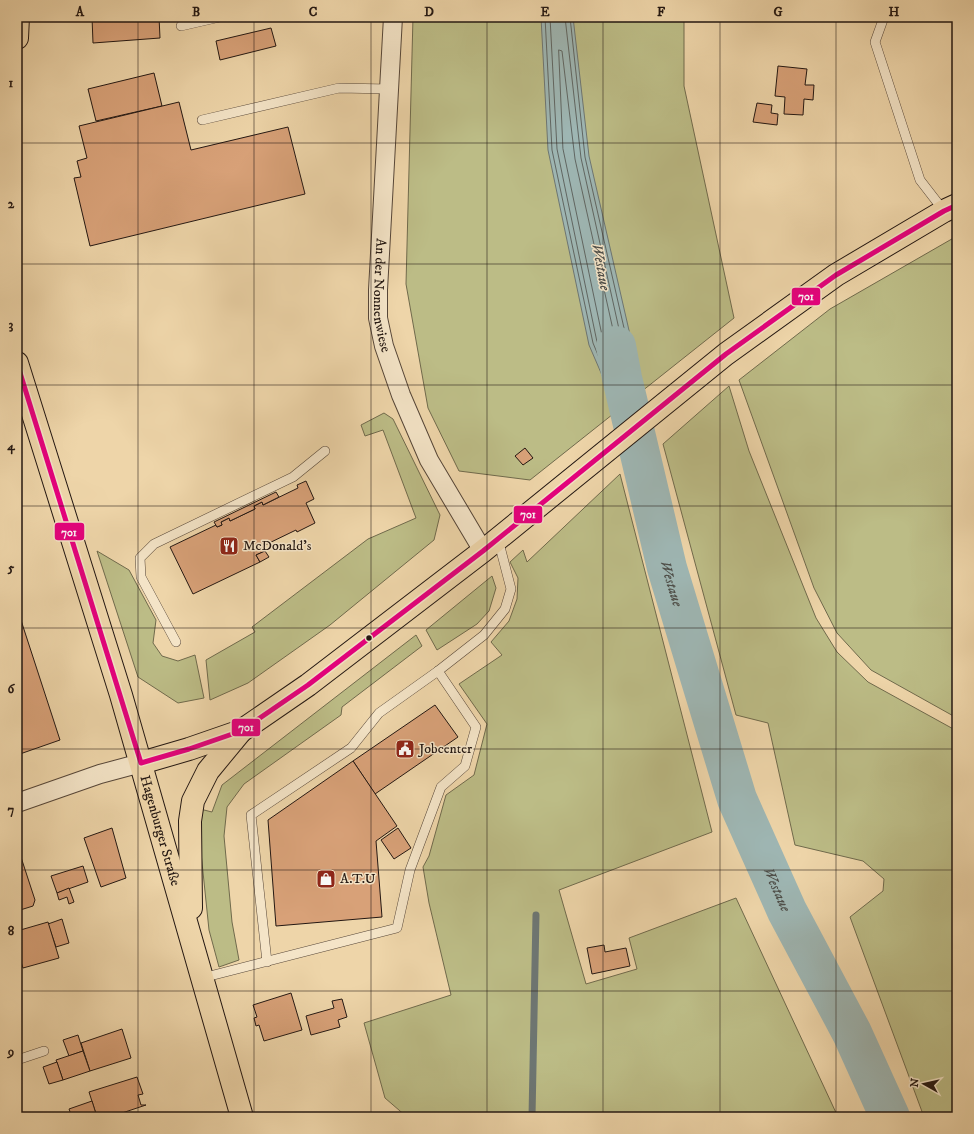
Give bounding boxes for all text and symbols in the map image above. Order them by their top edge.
text: A [75,4,85,20]
text: B [192,4,200,20]
text: C [309,4,318,20]
text: D [424,4,434,20]
text: E [540,4,550,20]
text: F [657,4,666,20]
text: G [773,4,783,20]
text: H [889,4,900,20]
text: 1 [9,75,14,91]
text: 2 [8,196,15,212]
street label: An der Nonnenwiese [369,238,395,355]
water label: Westaue [587,242,615,293]
line badge: 701 [791,287,821,306]
text: 701 [798,290,814,304]
text: 3 [9,317,14,333]
text: 4 [6,438,15,455]
line badge: 701 [513,505,543,524]
text: 701 [520,508,536,522]
line badge: 701 [54,522,85,541]
text: 701 [61,526,77,540]
restaurant icon: McDonald's [218,535,240,557]
place label: McDonald's [243,537,312,555]
water label: Westaue [656,559,688,610]
text: 5 [7,560,15,576]
unlabelled marker [364,633,374,643]
text: 6 [8,681,16,697]
line badge: 701 [231,718,261,737]
text: 701 [238,721,254,735]
public building icon: Jobcenter [394,738,416,760]
place label: Jobcenter [417,740,473,758]
street label: Hagenburger Straße [135,773,184,888]
text: 7 [8,802,15,818]
water label: Westaue [759,864,796,915]
shop icon: A.T.U [315,868,337,890]
place label: A.T.U [340,870,376,888]
text: 8 [8,923,15,939]
text: 9 [7,1044,14,1060]
north arrow [904,1064,944,1104]
text: N [908,1077,923,1088]

